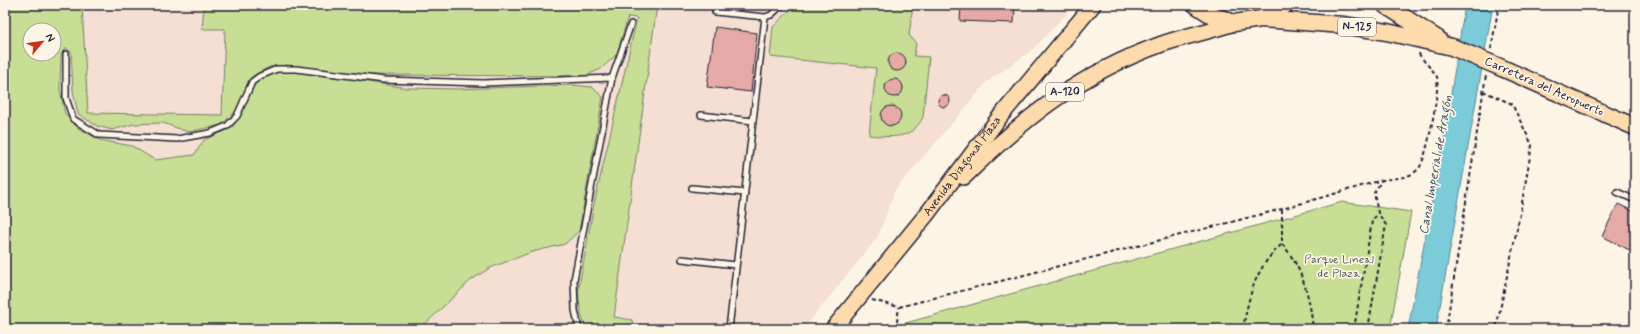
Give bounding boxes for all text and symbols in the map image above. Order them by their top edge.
road number: N-125 [1338,18,1376,36]
north arrow [22,22,62,62]
text: N [42,31,58,44]
street label: Carretera del Aeropuerto [1482,53,1607,121]
road number: A-120 [1046,83,1084,101]
water label: Canal Imperial de Aragón [1415,94,1459,236]
street label: Avenida Diagonal Plaza [920,113,1005,220]
park label: Parque Lineal de Plaza [1304,252,1374,282]

